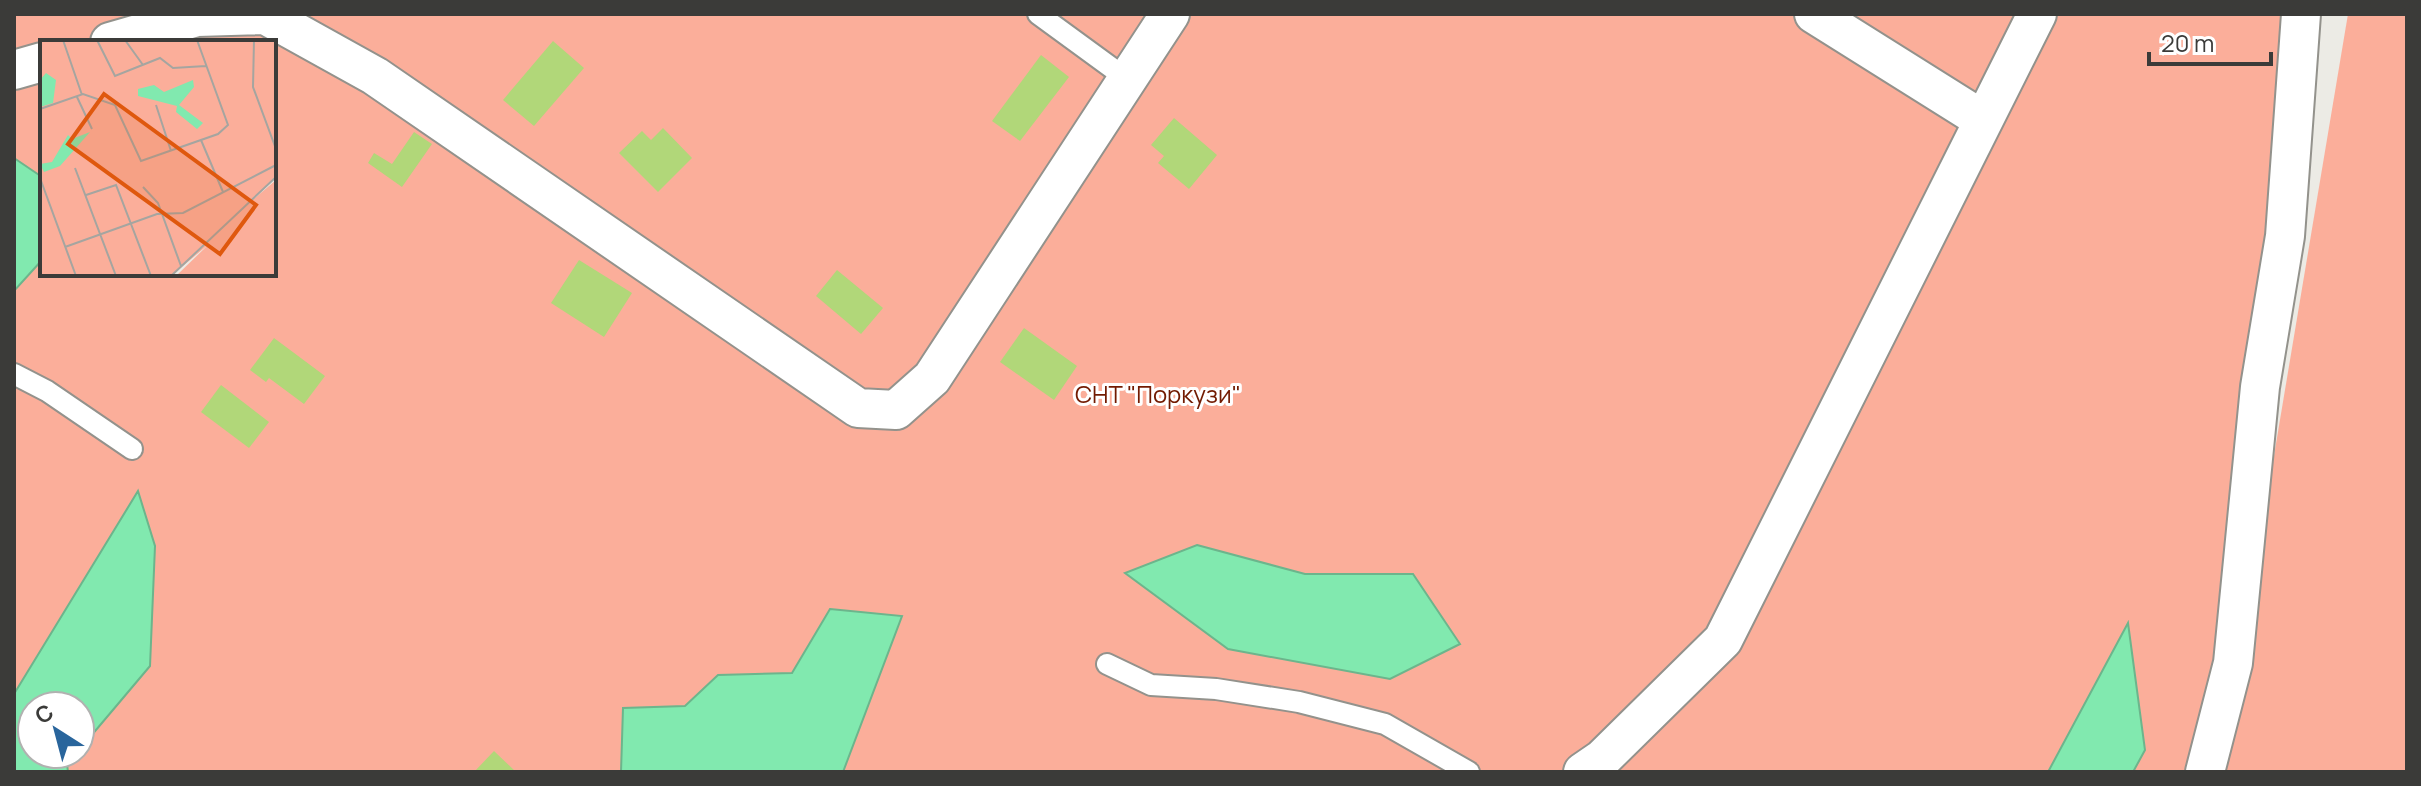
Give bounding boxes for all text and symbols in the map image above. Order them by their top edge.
scale bar [2149,16,2271,66]
text: 20 m [2161,26,2214,59]
inset map [40,40,276,276]
park label: СНТ "Поркузи" [1075,377,1241,410]
north arrow [16,690,96,770]
text: С [29,697,60,731]

